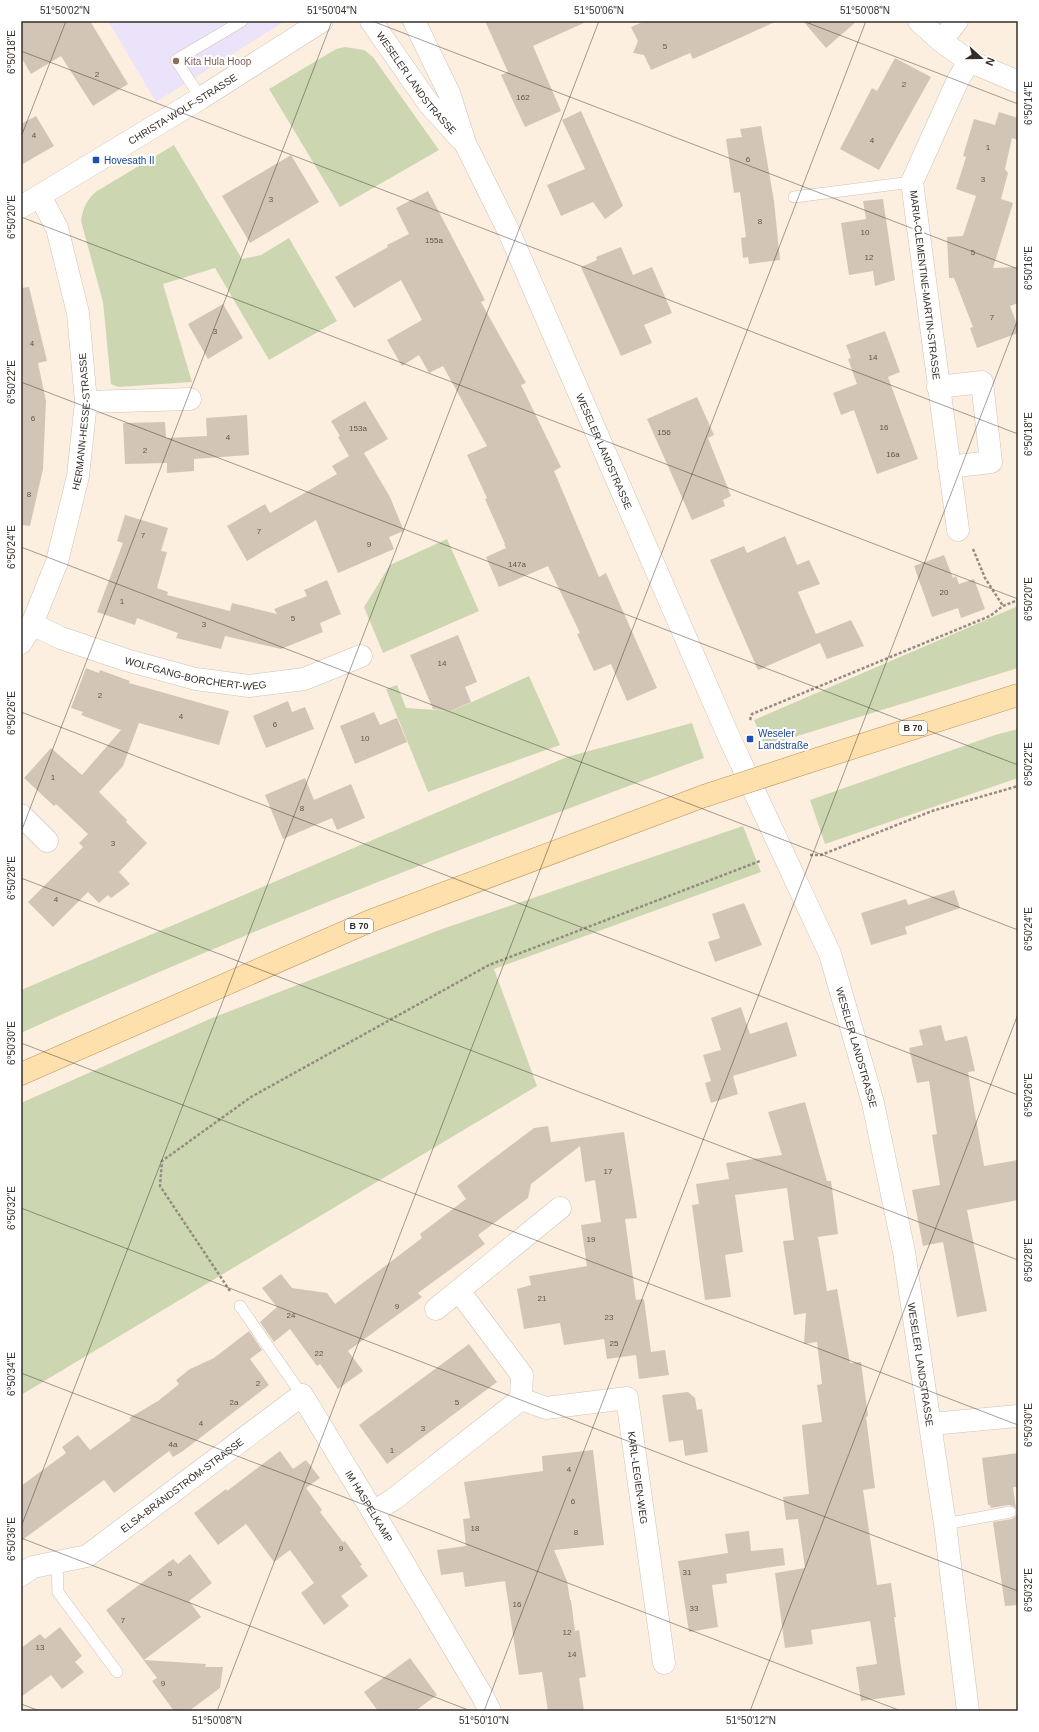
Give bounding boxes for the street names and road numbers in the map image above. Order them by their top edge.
street label: WESELER LANDSTRASSE [375,30,459,136]
street label: CHRISTA-WOLF-STRASSE [126,71,239,146]
street label: MARIA-CLEMENTINE-MARTIN-STRASSE [908,190,942,381]
street label: HERMANN-HESSE-STRASSE [69,352,92,491]
street label: WESELER LANDSTRASSE [574,392,635,511]
street label: WOLFGANG-BORCHERT-WEG [124,654,267,692]
road number: B 70 [899,721,927,735]
road number: B 70 [345,919,373,933]
street label: WESELER LANDSTRASSE [834,986,879,1109]
street label: WESELER LANDSTRASSE [906,1302,936,1427]
street label: KARL-LEGIEN-WEG [626,1431,650,1525]
street label: ELSA-BRÄNDSTRÖM-STRASSE [118,1435,245,1534]
street label: IM HASPELKAMP [343,1468,395,1544]

